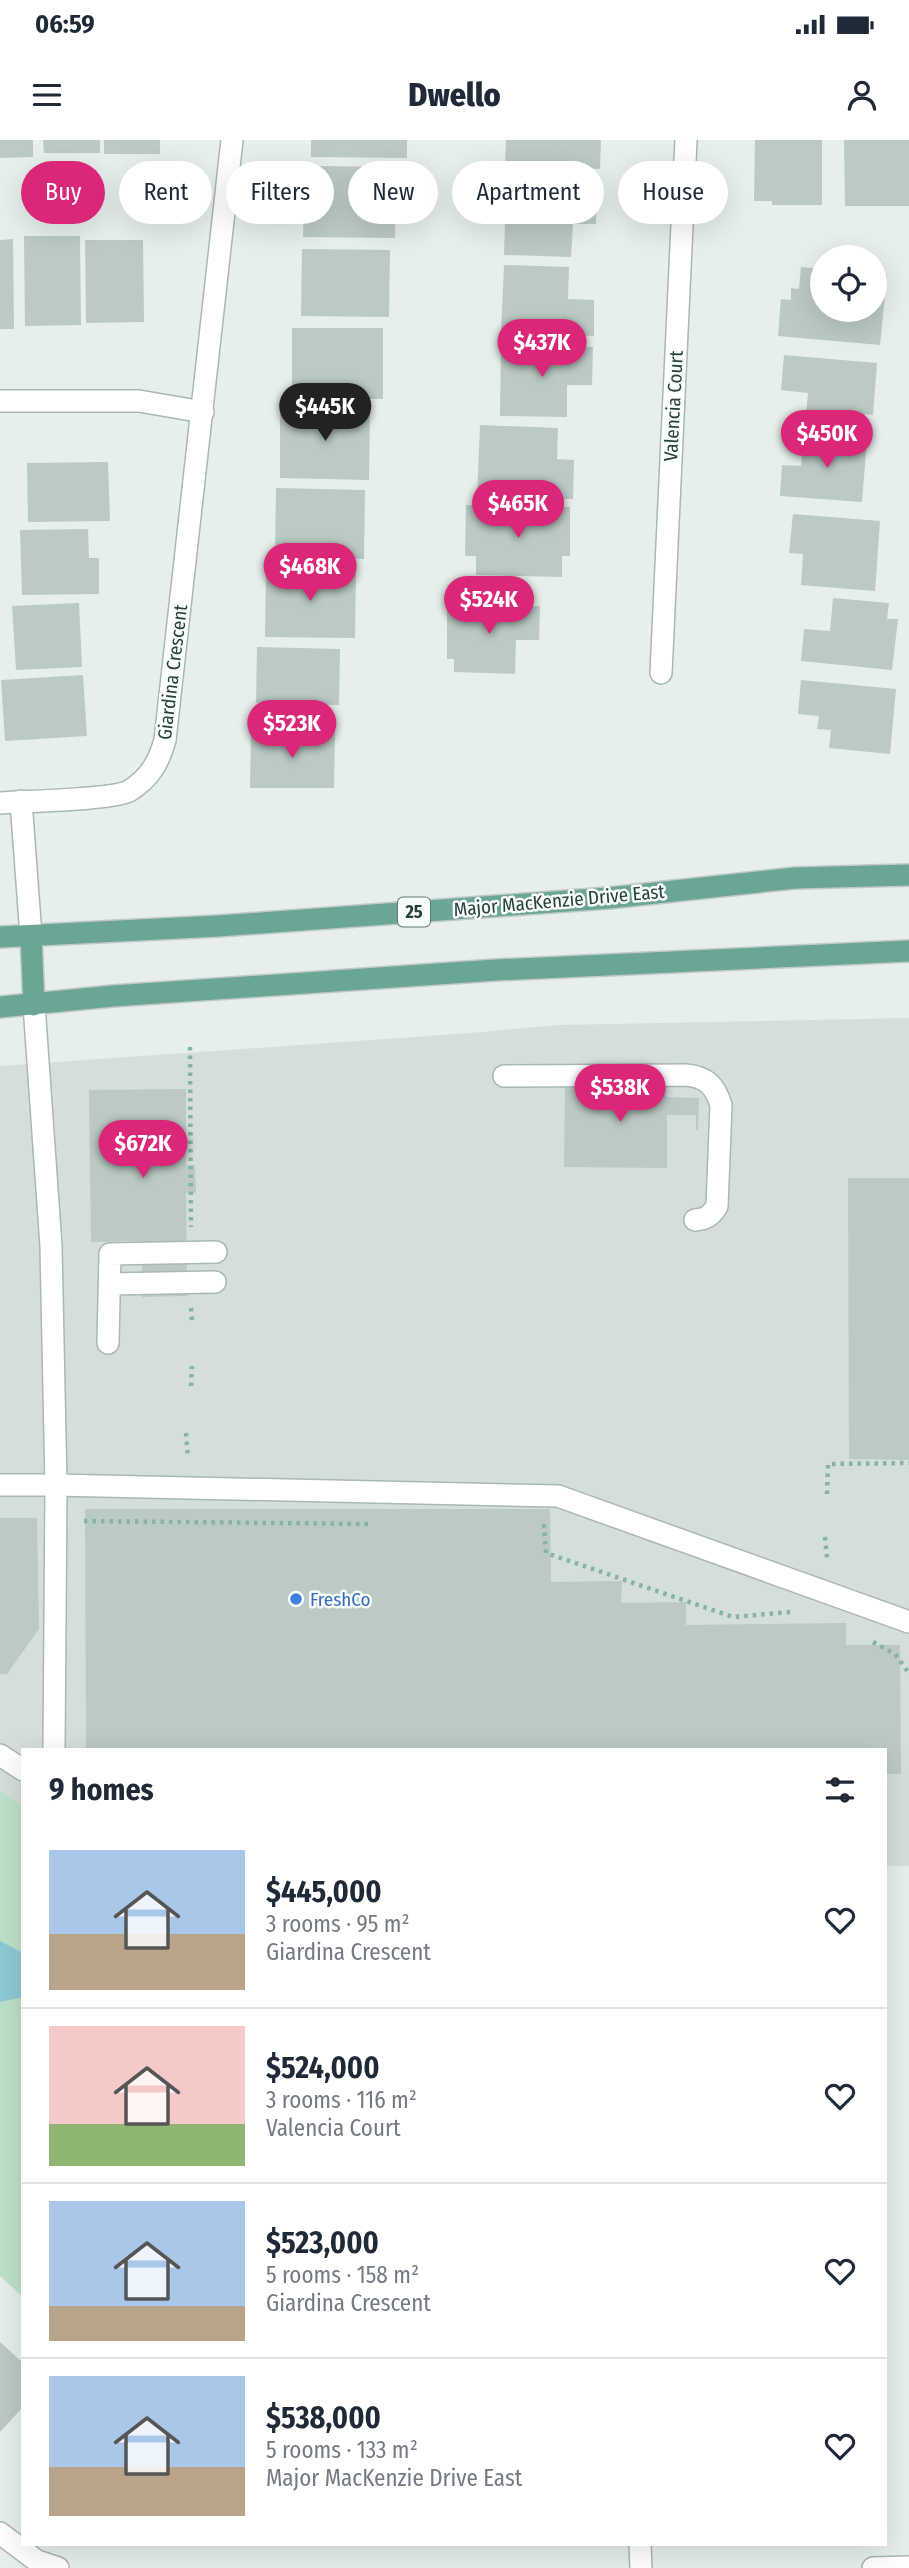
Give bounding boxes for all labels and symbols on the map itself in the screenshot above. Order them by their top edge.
pin: $437K [493,320,591,379]
street label: Valencia Court [659,349,688,462]
pin: $445K [276,384,374,443]
pin: $450K [778,410,876,470]
pin: $465K [469,480,567,540]
pin: $468K [261,544,359,603]
pin: $524K [440,576,538,636]
street label: Giardina Crescent [153,602,192,741]
pin: $523K [243,700,341,760]
street label: Major MacKenzie Drive East [453,880,666,921]
road number: 25 [398,898,430,926]
pin: $538K [571,1065,669,1124]
pin: $672K [94,1121,192,1180]
place label: FreshCo [310,1588,371,1611]
marker: FreshCo [288,1591,304,1607]

